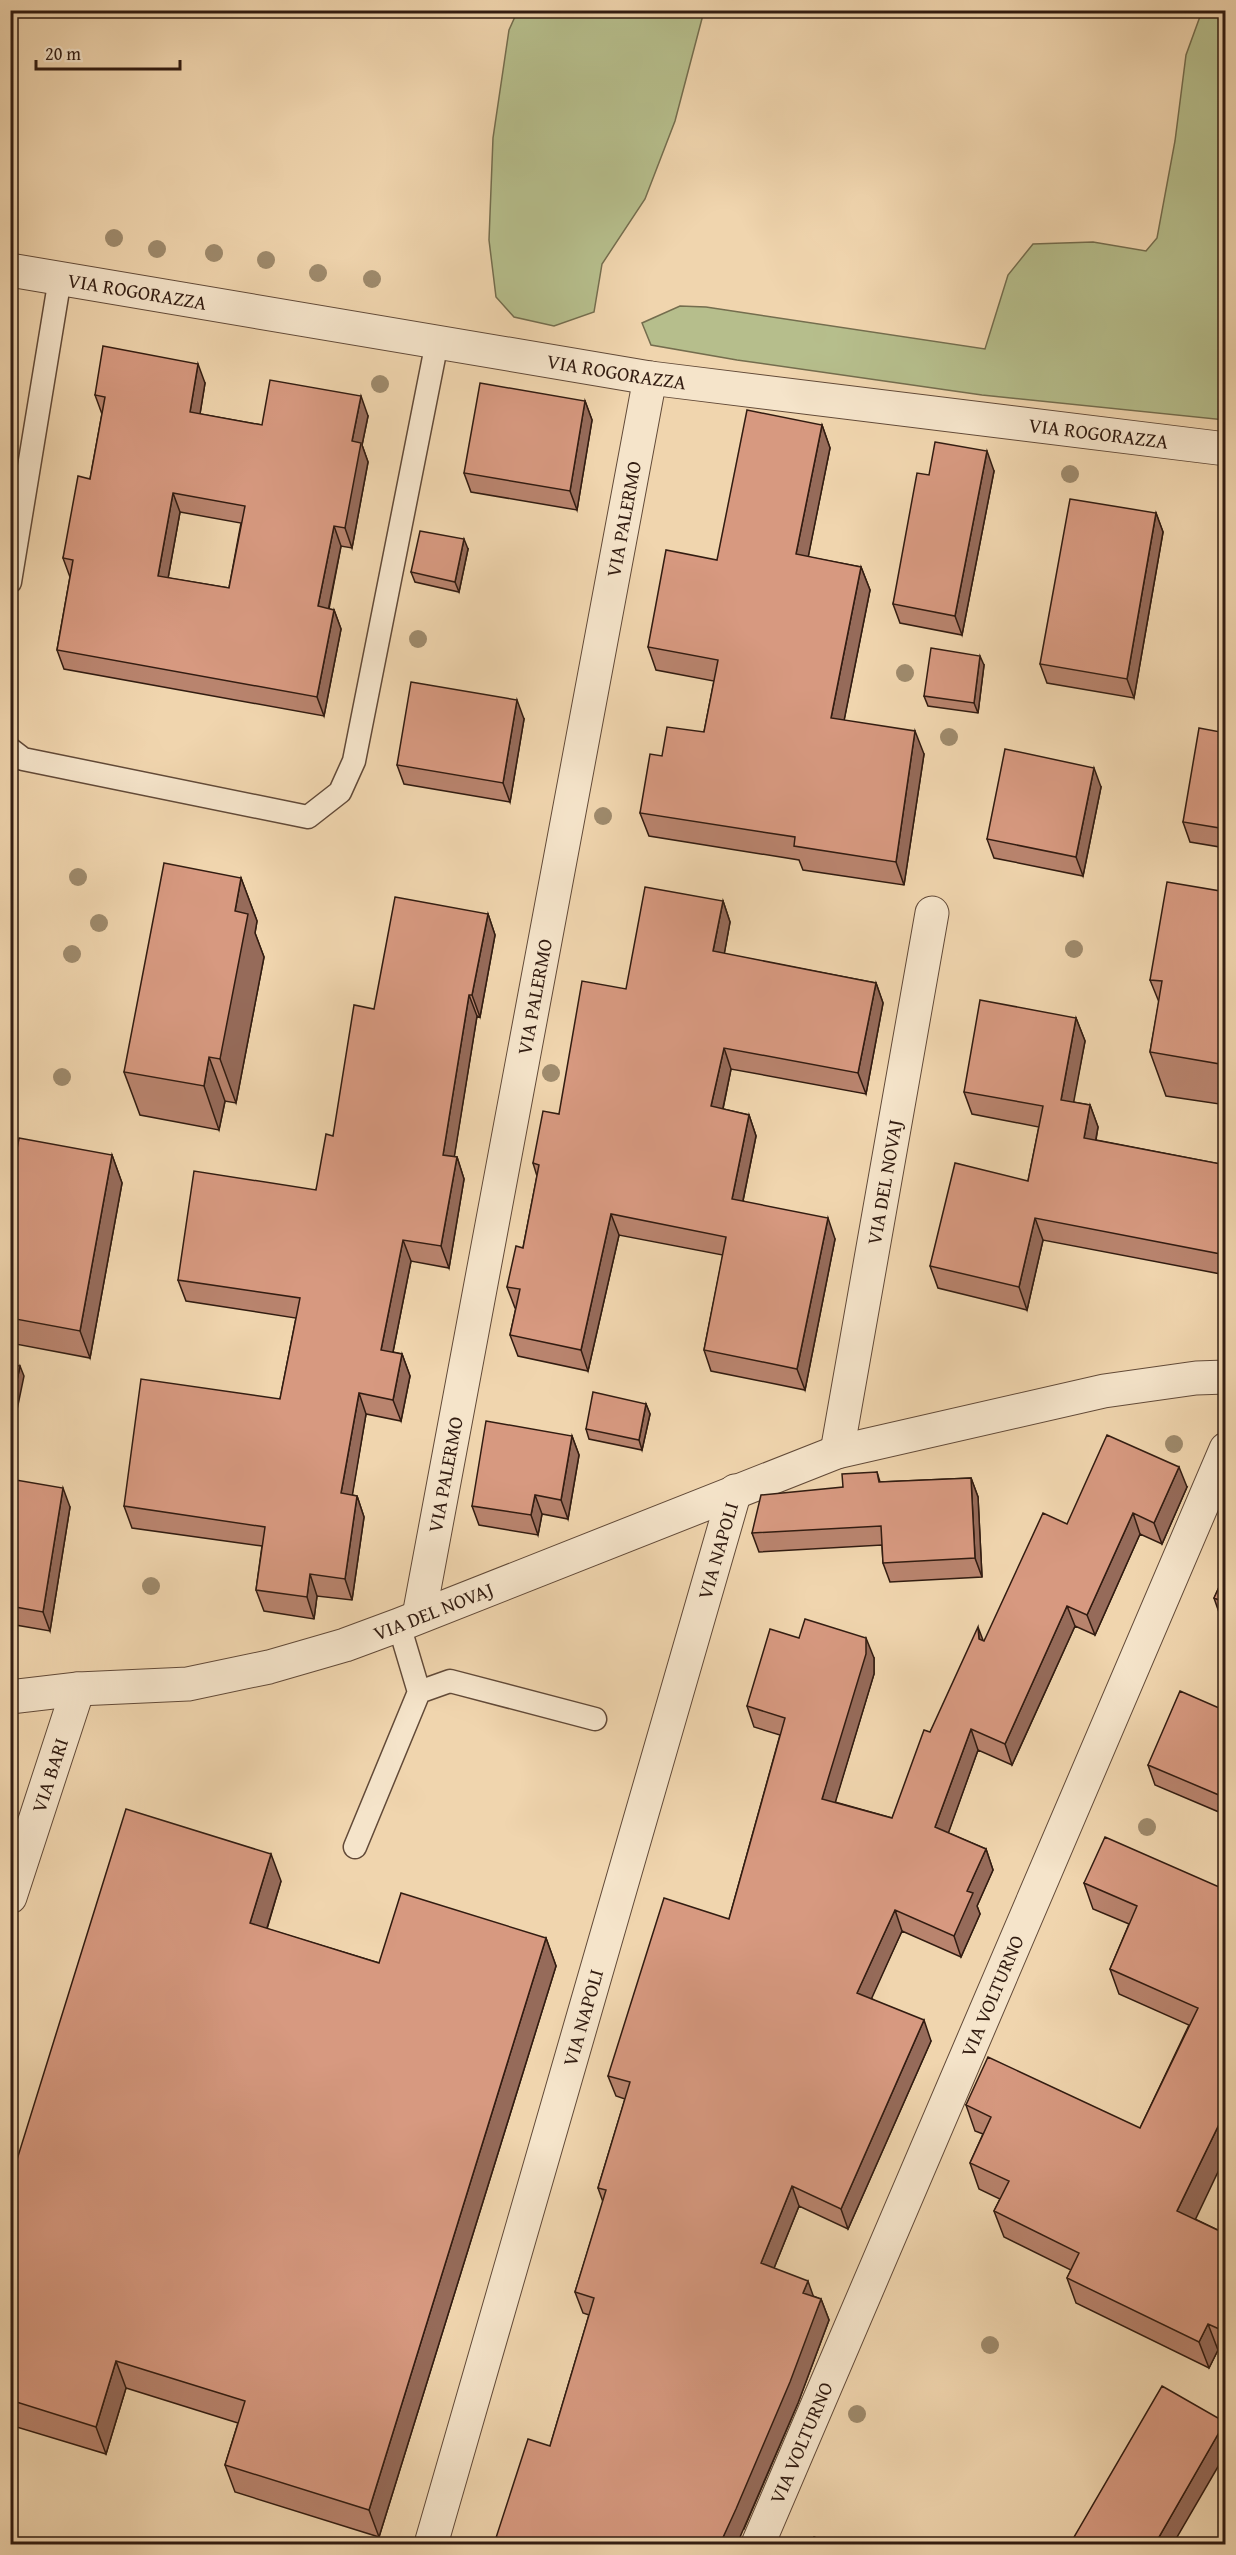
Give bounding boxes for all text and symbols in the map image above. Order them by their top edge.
scale bar [36,33,180,71]
text: 20 m [45,40,81,67]
street label: VIA ROGORAZZA [66,265,209,317]
street label: VIA ROGORAZZA [545,346,688,396]
street label: VIA ROGORAZZA [1027,410,1170,456]
street label: VIA PALERMO [598,458,648,579]
street label: VIA PALERMO [509,936,559,1057]
street label: VIA DEL NOVAJ [859,1117,909,1247]
street label: VIA PALERMO [420,1414,470,1535]
street label: VIA NAPOLI [690,1498,745,1602]
street label: VIA DEL NOVAJ [369,1574,497,1647]
street label: VIA BARI [24,1734,75,1816]
street label: VIA VOLTURNO [953,1930,1031,2061]
street label: VIA NAPOLI [555,1965,610,2069]
street label: VIA VOLTURNO [762,2377,840,2508]

